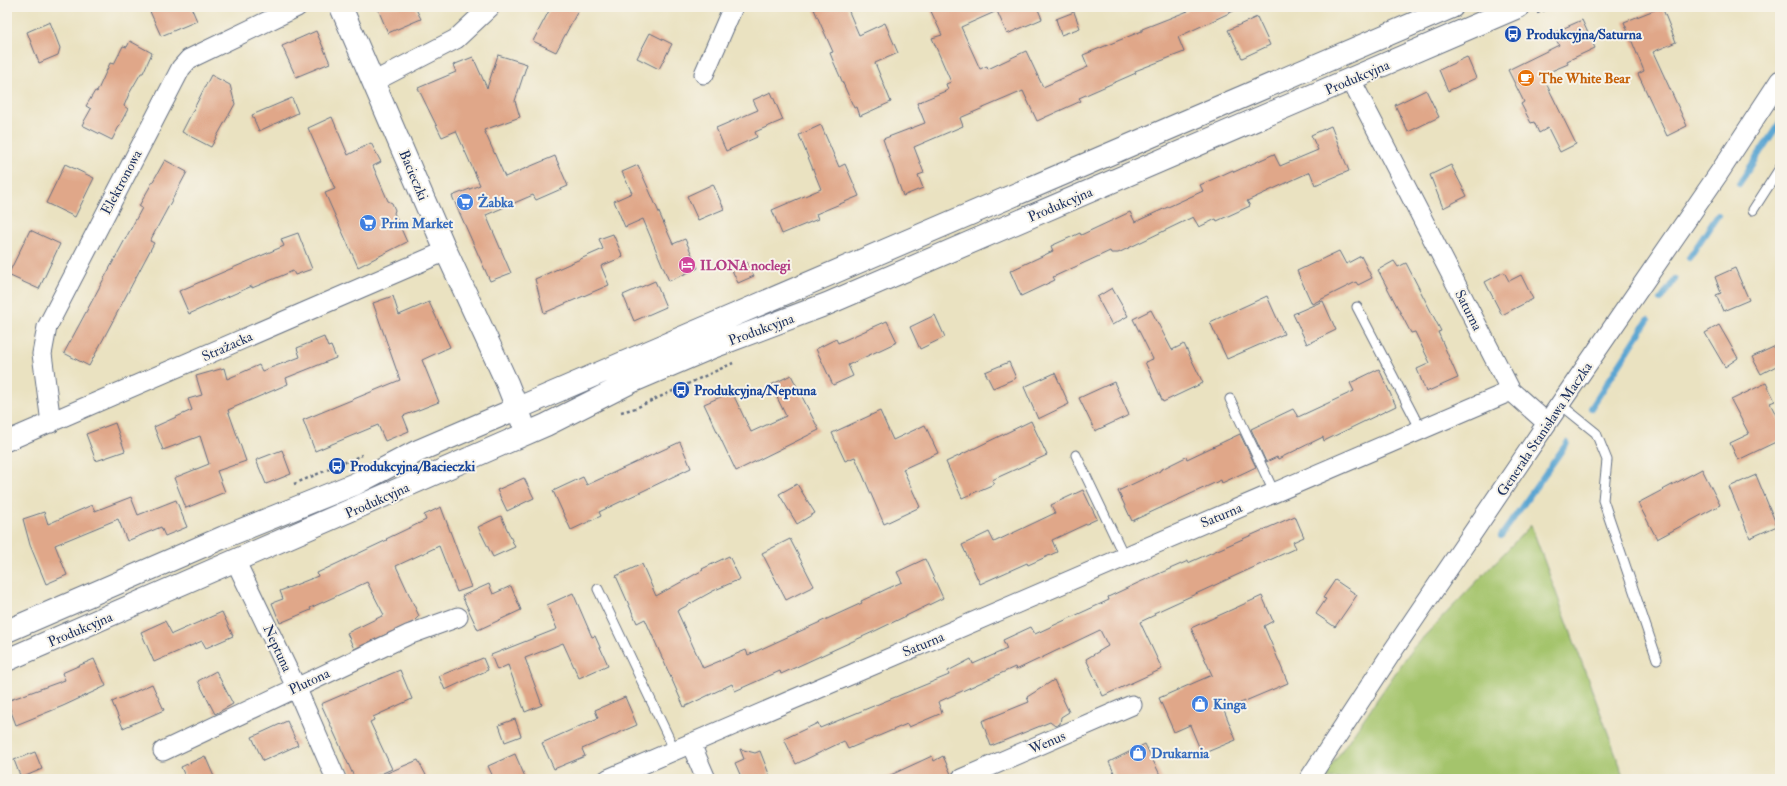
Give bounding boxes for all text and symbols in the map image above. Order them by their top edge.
bus stop icon: Produkcyjna/Saturna [1503,24,1523,44]
place label: Produkcyjna/Saturna [1526,26,1643,44]
street label: Produkcyjna [1322,56,1393,100]
cafe icon: The White Bear [1516,68,1536,88]
place label: The White Bear [1538,70,1631,87]
street label: Elektronowa [97,147,146,217]
street label: Bacieczki [395,148,432,203]
street label: Produkcyjna [1025,183,1096,227]
supermarket icon: Żabka [455,192,475,212]
place label: Żabka [478,193,515,211]
supermarket icon: Prim Market [358,213,378,233]
place label: Prim Market [381,215,454,232]
hotel icon: ILONA noclegi [677,255,697,275]
place label: ILONA noclegi [700,257,791,275]
street label: Saturna [1451,287,1486,334]
street label: Produkcyjna [726,310,797,350]
street label: Strażacka [199,328,255,365]
street label: Generała Stanisława Maczka [1493,359,1596,500]
bus stop icon: Produkcyjna/Neptuna [671,380,691,400]
place label: Produkcyjna/Neptuna [694,382,817,400]
bus stop icon: Produkcyjna/Bacieczki [327,456,347,476]
place label: Produkcyjna/Bacieczki [350,458,475,476]
street label: Produkcyjna [342,479,413,523]
street label: Saturna [1198,499,1245,532]
street label: Produkcyjna [45,608,116,652]
street label: Neptuna [258,622,296,675]
street label: Saturna [900,628,947,661]
street label: Plutona [286,665,333,698]
shop icon: Kinga [1190,694,1210,714]
place label: Kinga [1213,696,1248,714]
street label: Wenus [1025,727,1068,758]
shop icon: Drukarnia [1128,743,1148,763]
place label: Drukarnia [1151,745,1210,762]

